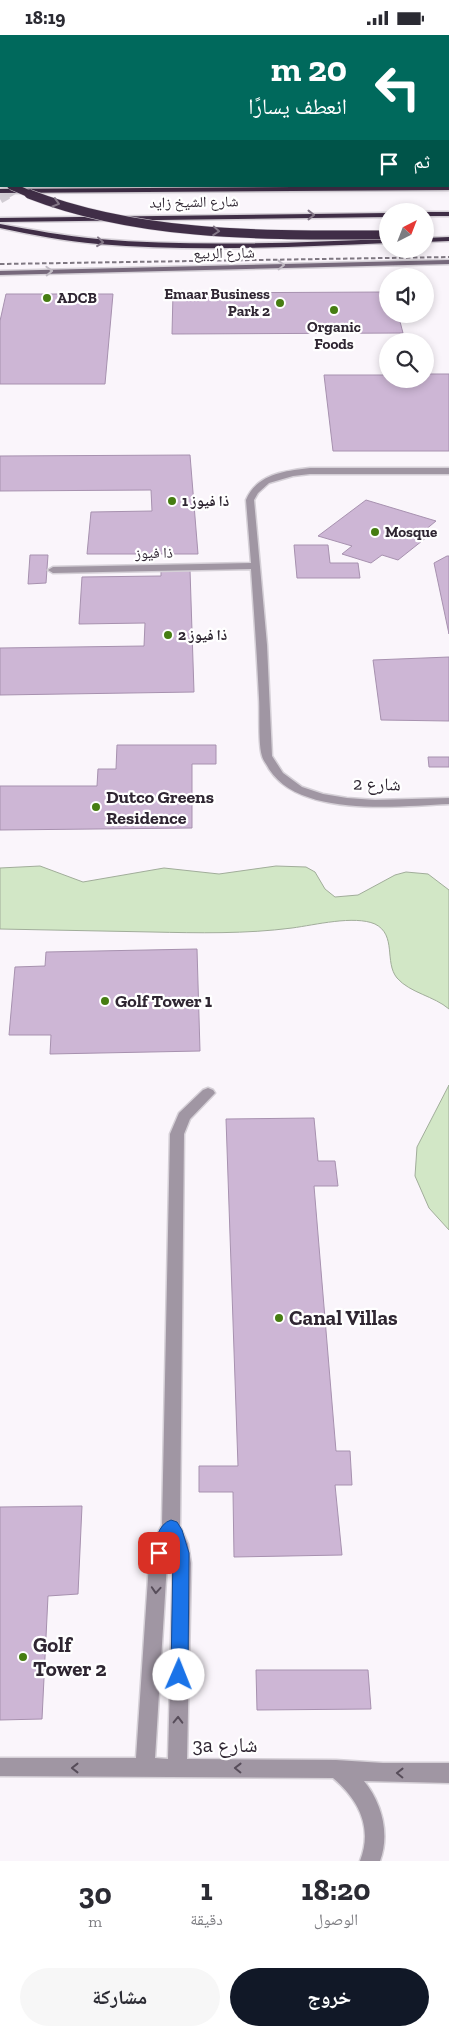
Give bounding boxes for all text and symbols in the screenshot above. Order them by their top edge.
text: 18:19 [25,6,65,29]
text: 20 m [271,48,347,90]
icon: left [365,55,430,120]
text: انعطف يسارًا [248,93,347,120]
icon: arrive [375,150,403,178]
text: ثم [413,150,430,173]
street label: شارع الشيخ زايد [149,192,239,213]
one-way arrow [52,198,60,208]
north arrow [379,203,434,257]
map controls [379,203,434,388]
one-way arrow [308,210,315,220]
one-way arrow [212,226,220,237]
one-way arrow [96,236,104,247]
street label: شارع الربيع [193,243,255,264]
one-way arrow [278,260,285,270]
one-way arrow [45,266,53,276]
button: sound [379,268,434,323]
place label: Emaar Business Park 2 [164,285,270,320]
place label: ADCB [57,289,97,307]
marker: ADCB [41,292,53,304]
marker: Emaar Business Park 2 [274,297,286,309]
marker: Organic Foods [328,304,340,316]
place label: Organic Foods [307,318,361,353]
button: search [379,333,434,388]
place label: ذا فيوز 1 [182,492,229,510]
marker: ذا فيوز 1 [166,495,178,507]
place label: Mosque [385,523,437,541]
marker: Mosque [369,526,381,538]
street label: ذا فيوز [134,544,173,562]
place label: ذا فيوز 2 [178,626,227,644]
marker: ذا فيوز 2 [162,629,174,641]
street label: شارع 2 [353,773,401,795]
place label: Dutco Greens Residence [106,786,214,829]
marker: Dutco Greens Residence [90,801,102,813]
place label: Golf Tower 1 [115,990,212,1012]
marker: Golf Tower 1 [99,995,111,1007]
place label: Canal Villas [289,1305,398,1330]
marker: Canal Villas [273,1312,285,1324]
pin [138,1532,180,1574]
icon: arrive [145,1539,173,1567]
one-way arrow [151,1586,162,1594]
place label: Golf Tower 2 [33,1632,106,1681]
position arrow [152,1648,204,1700]
marker: Golf Tower 2 [17,1651,29,1663]
one-way arrow [173,1716,184,1724]
street label: 3a شارع [192,1732,258,1758]
one-way arrow [71,1763,79,1773]
one-way arrow [234,1763,242,1774]
one-way arrow [396,1768,404,1778]
text: 1 [201,1872,213,1908]
text: 18:20 [301,1872,370,1908]
text: 30 [79,1876,112,1912]
text: دقيقة [190,1910,223,1929]
text: الوصول [314,1910,358,1929]
text: m [88,1912,102,1931]
button: مشاركة [20,1968,220,2026]
button: خروج [230,1968,429,2026]

